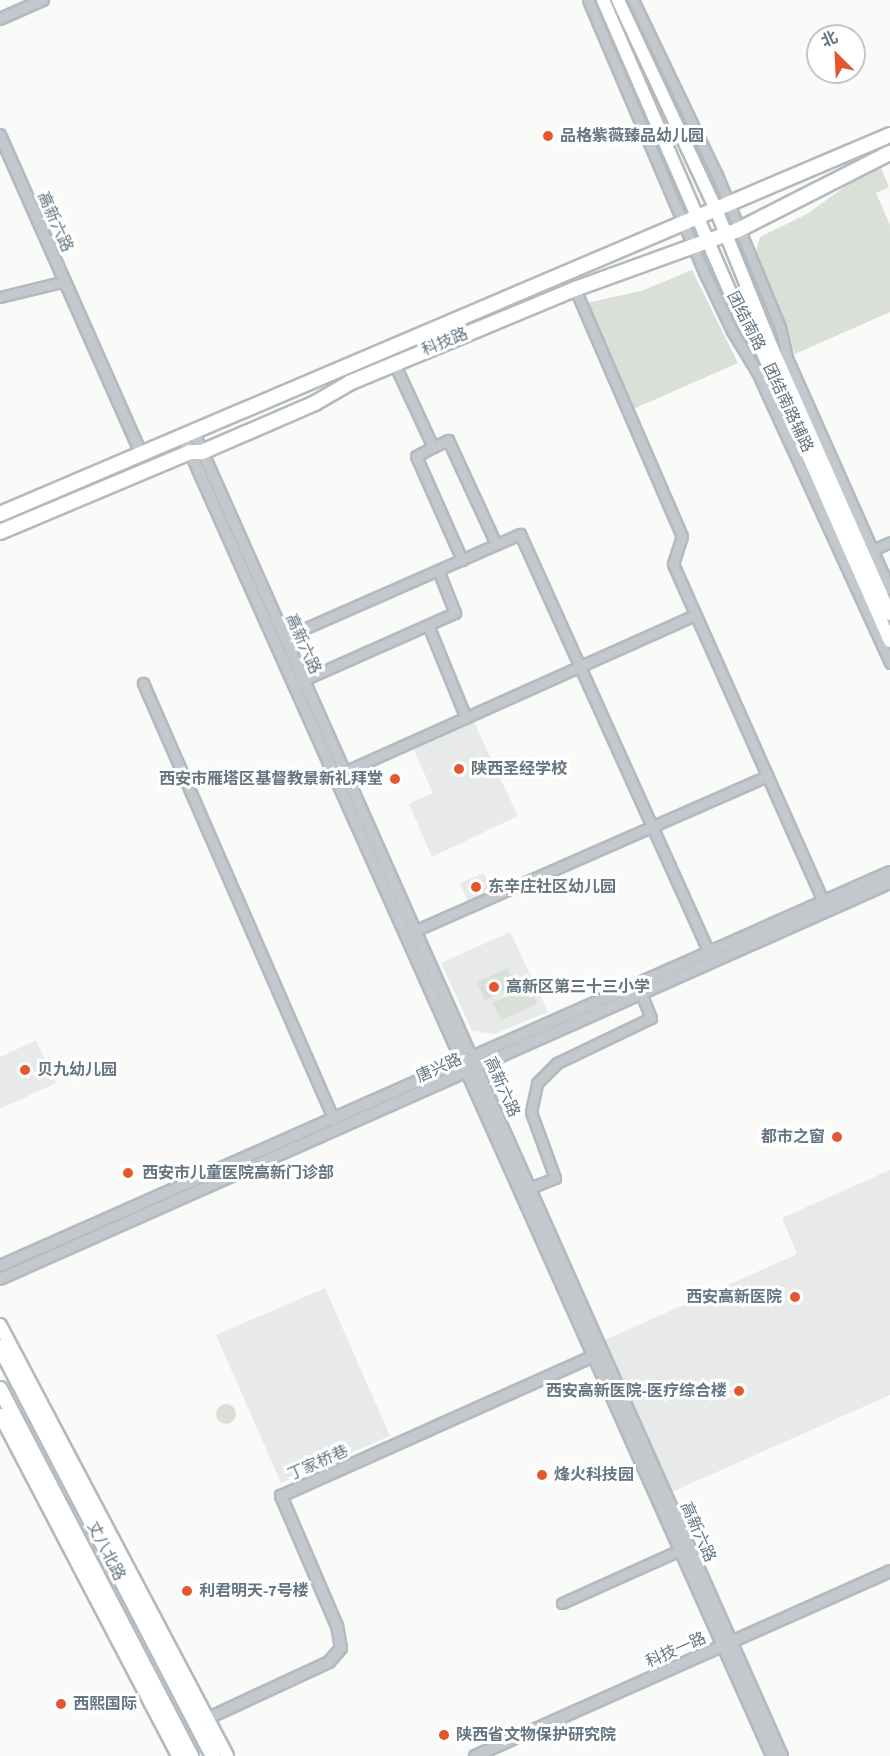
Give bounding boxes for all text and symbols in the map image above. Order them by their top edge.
north arrow [806,24,866,84]
text: 北 [818,26,841,53]
place label: 品格紫薇臻品幼儿园 [560,126,704,146]
marker: 品格紫薇臻品幼儿园 [541,129,555,143]
street label: 高新六路 [33,189,77,255]
street label: 团结南路 [723,288,769,354]
street label: 科技路 [419,324,471,360]
street label: 团结南路辅路 [759,360,817,456]
street label: 高新六路 [281,611,325,677]
place label: 陕西圣经学校 [471,759,567,779]
marker: 陕西圣经学校 [452,762,466,776]
place label: 西安市雁塔区基督教景新礼拜堂 [159,769,383,789]
marker: 西安市雁塔区基督教景新礼拜堂 [388,772,402,786]
place label: 东辛庄社区幼儿园 [488,877,616,897]
marker: 东辛庄社区幼儿园 [469,880,483,894]
place label: 高新区第三十三小学 [506,977,650,997]
marker: 高新区第三十三小学 [487,980,501,994]
street label: 唐兴路 [413,1049,465,1087]
street label: 高新六路 [480,1054,524,1120]
place label: 贝九幼儿园 [37,1060,117,1080]
marker: 贝九幼儿园 [18,1063,32,1077]
place label: 都市之窗 [761,1127,825,1147]
marker: 都市之窗 [830,1130,844,1144]
place label: 西安市儿童医院高新门诊部 [142,1163,334,1183]
marker: 西安市儿童医院高新门诊部 [119,1164,137,1182]
place label: 西安高新医院 [686,1287,782,1307]
marker: 西安高新医院 [786,1288,804,1306]
place label: 西安高新医院-医疗综合楼 [546,1381,727,1401]
marker: 西安高新医院-医疗综合楼 [732,1384,746,1398]
street label: 丁家桥巷 [285,1441,351,1485]
place label: 烽火科技园 [554,1465,634,1485]
marker: 烽火科技园 [535,1468,549,1482]
street label: 高新六路 [676,1499,720,1565]
street label: 丈八北路 [83,1518,129,1584]
place label: 利君明天-7号楼 [199,1581,309,1601]
marker: 利君明天-7号楼 [180,1584,194,1598]
street label: 科技一路 [643,1628,709,1672]
place label: 西熙国际 [73,1694,137,1714]
marker: 西熙国际 [54,1697,68,1711]
place label: 陕西省文物保护研究院 [456,1725,616,1745]
marker: 陕西省文物保护研究院 [437,1728,451,1742]

